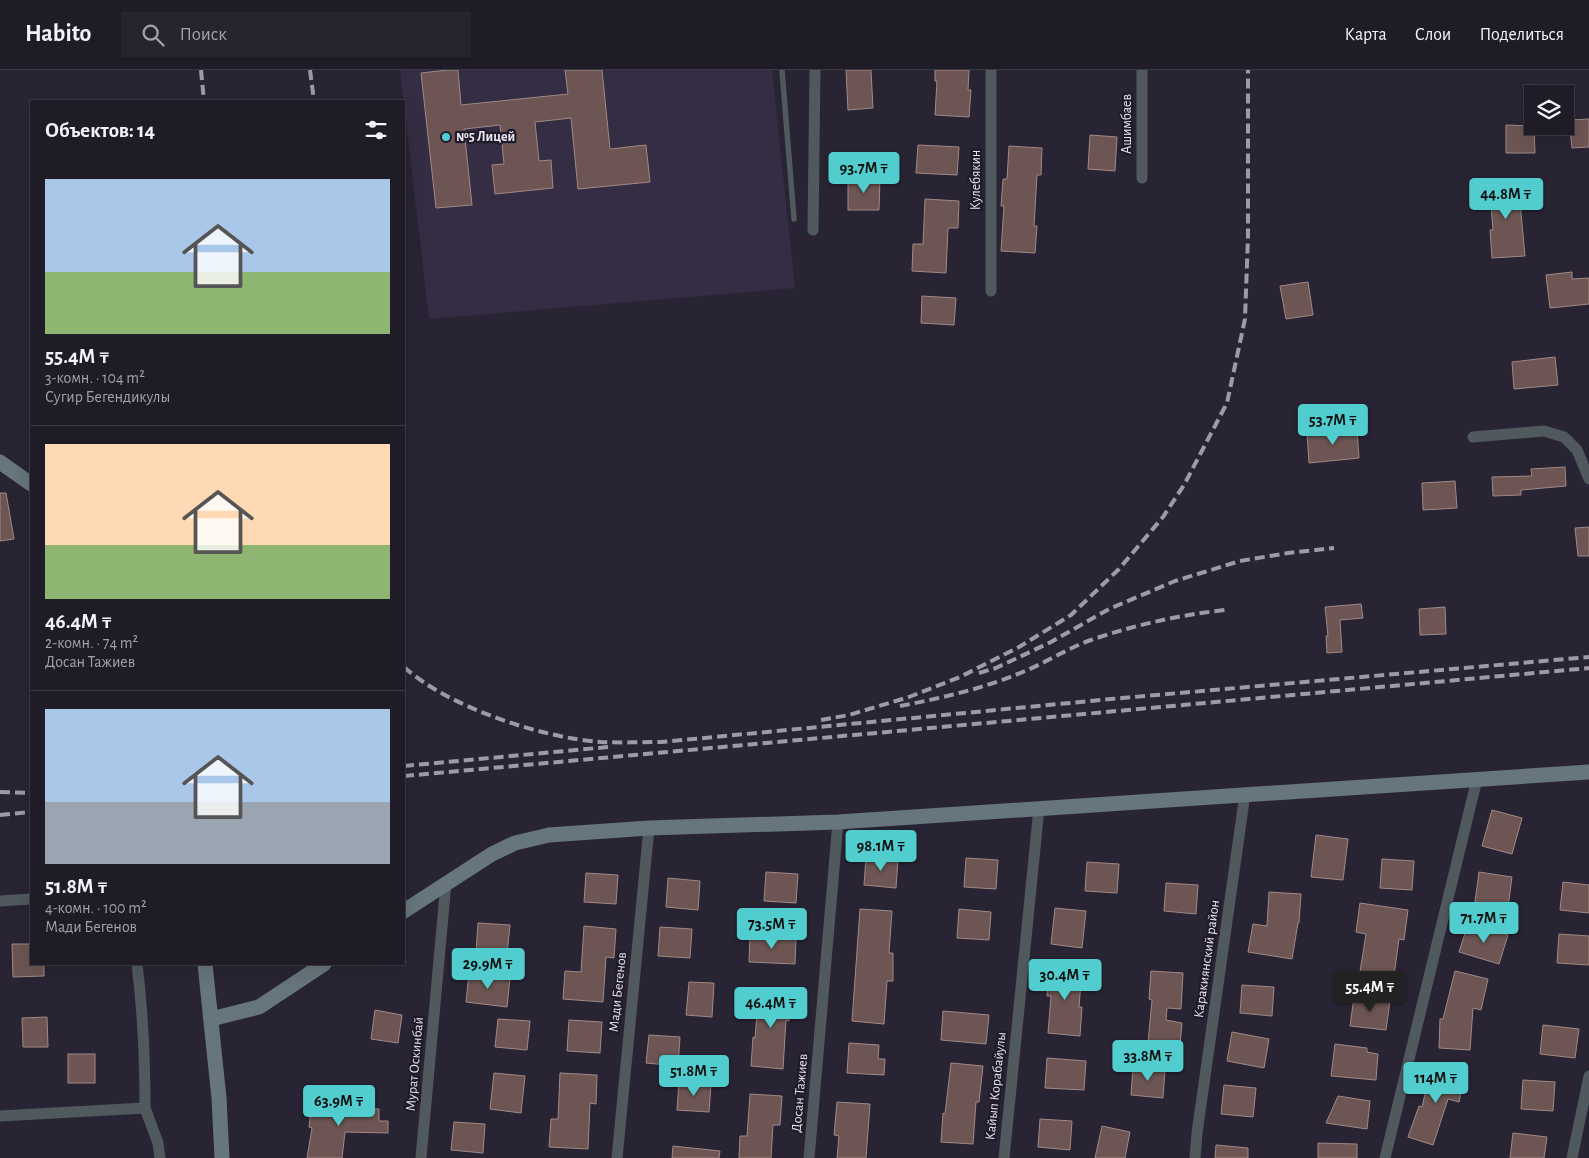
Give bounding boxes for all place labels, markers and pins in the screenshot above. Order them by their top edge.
place label: №5 Лицей [456,130,515,144]
marker: №5 Лицей [440,131,452,143]
pin: 93.7M ₸ [818,152,910,194]
pin: 44.8M ₸ [1460,178,1552,220]
pin: 53.7M ₸ [1287,404,1379,446]
pin: 98.1M ₸ [835,830,927,872]
pin: 71.7M ₸ [1438,902,1530,944]
pin: 73.5M ₸ [726,908,818,950]
pin: 29.9M ₸ [442,948,534,990]
pin: 30.4M ₸ [1019,958,1111,1001]
pin: 55.4M ₸ [1324,970,1416,1013]
pin: 46.4M ₸ [725,986,817,1029]
pin: 33.8M ₸ [1102,1040,1194,1082]
pin: 51.8M ₸ [648,1054,740,1097]
pin: 114M ₸ [1395,1062,1477,1104]
pin: 63.9M ₸ [293,1084,385,1127]

